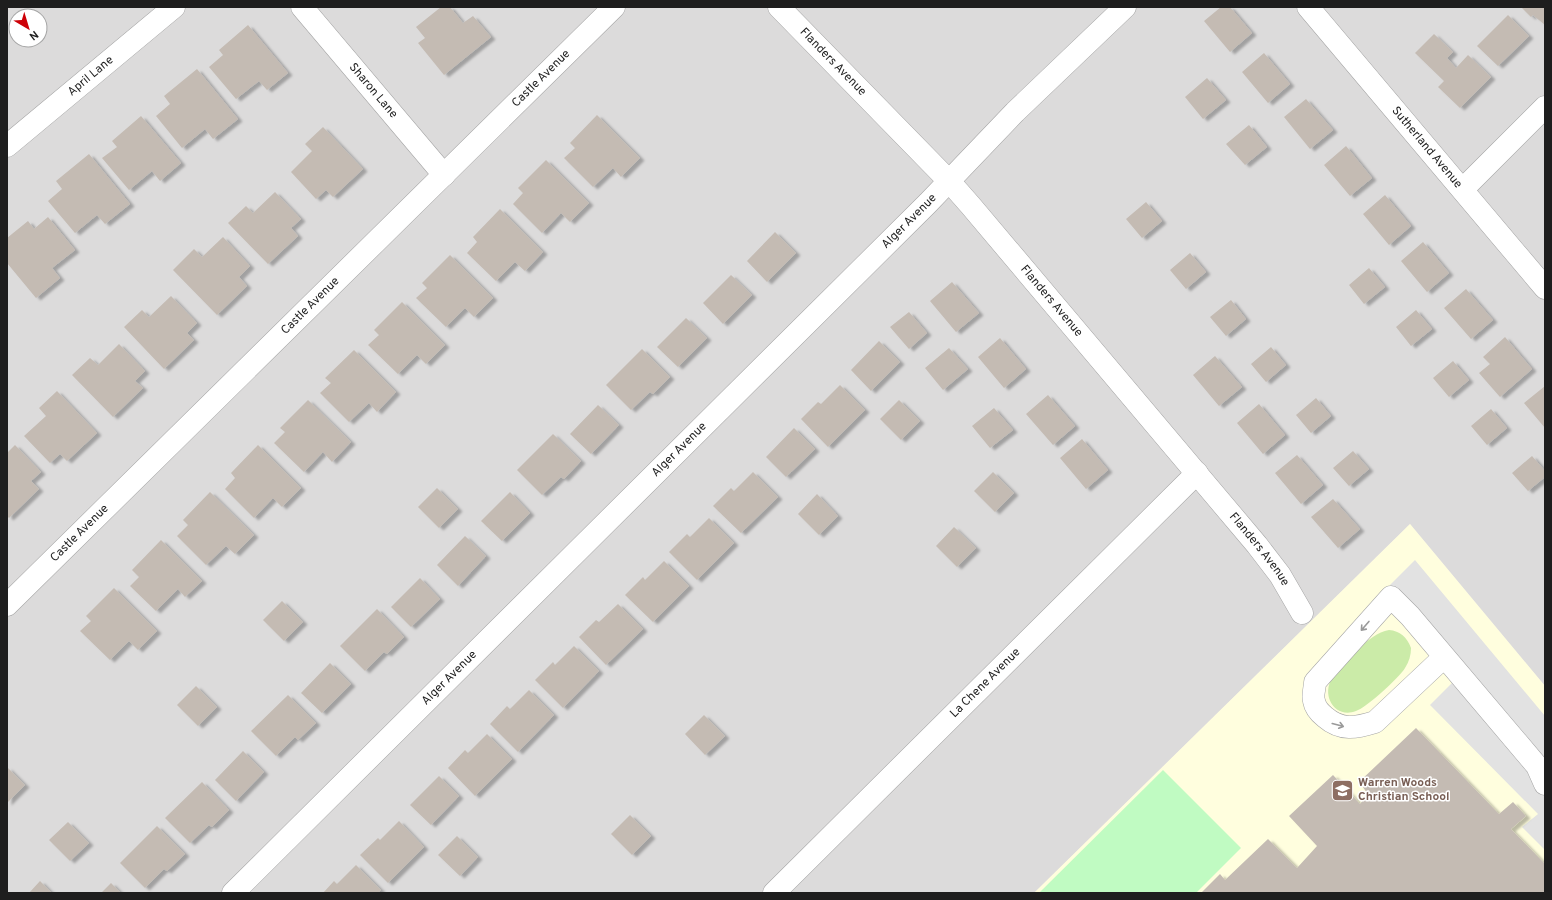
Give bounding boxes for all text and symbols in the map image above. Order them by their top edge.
north arrow [8,8,48,48]
street label: Flanders Avenue [796,25,870,100]
text: N [26,27,41,43]
street label: Castle Avenue [509,46,574,111]
street label: April Lane [64,52,117,100]
street label: Sharon Lane [345,60,401,122]
street label: Sutherland Avenue [1388,103,1466,192]
street label: Alger Avenue [878,191,940,253]
street label: Flanders Avenue [1016,262,1086,340]
street label: Castle Avenue [278,274,343,338]
street label: Alger Avenue [648,419,710,481]
street label: Castle Avenue [47,501,112,566]
street label: Flanders Avenue [1225,509,1293,589]
one-way arrow [1360,621,1370,631]
street label: La Chene Avenue [947,645,1024,721]
street label: Alger Avenue [418,647,481,709]
one-way arrow [1332,722,1345,729]
place label: Warren Woods Christian School [1358,775,1450,805]
school or university icon: Warren Woods Christian School [1329,777,1355,803]

